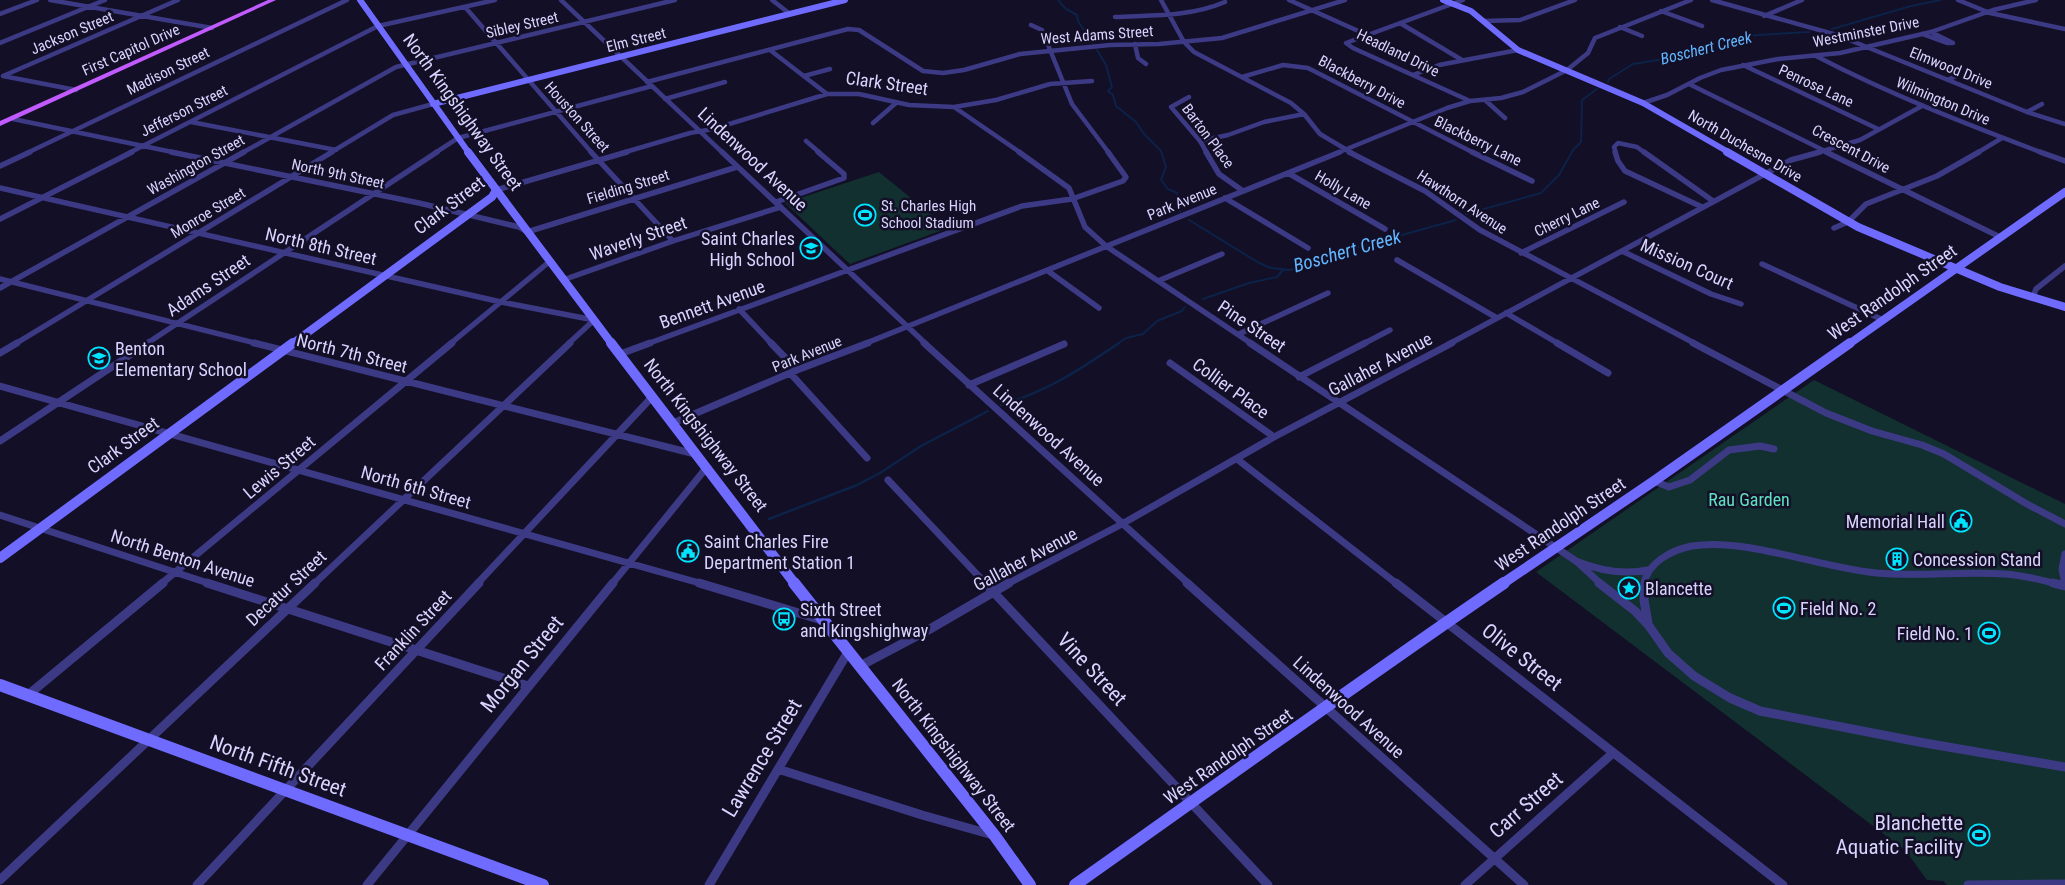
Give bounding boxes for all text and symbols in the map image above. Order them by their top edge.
street label: Jackson Street [28,7,116,59]
street label: Sibley Street [484,8,560,42]
street label: Westminster Drive [1811,13,1921,51]
street label: First Capitol Drive [79,20,183,80]
street label: West Adams Street [1040,22,1154,48]
street label: Elm Street [604,24,668,56]
street label: Headland Drive [1354,25,1442,81]
water label: Boschert Creek [1658,27,1755,69]
street label: North Kingshighway Street [399,30,527,194]
street label: Madison Street [124,43,212,99]
street label: Elmwood Drive [1907,43,1995,93]
street label: Blackberry Drive [1315,52,1409,112]
street label: Penrose Lane [1776,61,1856,111]
street label: Clark Street [845,67,929,99]
street label: Wilmington Drive [1893,73,1993,129]
street label: Houston Street [541,78,613,156]
street label: Jefferson Street [137,81,231,141]
street label: Barton Place [1178,100,1238,172]
street label: Lindenwood Avenue [694,103,812,215]
street label: North Duchesne Drive [1685,106,1805,186]
street label: Blackberry Lane [1432,112,1524,170]
street label: Crescent Drive [1809,121,1893,177]
street label: Washington Street [144,131,248,199]
street label: North 9th Street [290,155,386,193]
street label: Fielding Street [585,166,671,208]
street label: Hawthorn Avenue [1414,166,1510,238]
street label: Holly Lane [1312,167,1374,213]
street label: Clark Street [410,172,488,238]
street label: Park Avenue [1145,180,1219,224]
street label: Monroe Street [167,184,249,242]
street label: Cherry Lane [1531,193,1603,241]
place label: St. Charles High School Stadium [881,197,976,232]
sports icon: St. Charles High School Stadium [853,203,877,227]
street label: Waverly Street [587,212,689,264]
street label: North 8th Street [263,223,379,269]
water label: Boschert Creek [1290,224,1404,277]
place label: Saint Charles High School [701,228,795,270]
street label: Mission Court [1637,234,1737,294]
school or university icon: Saint Charles High School [799,236,823,260]
street label: West Randolph Street [1824,240,1960,344]
street label: Adams Street [162,249,254,321]
street label: Bennett Avenue [656,275,768,333]
street label: Pine Street [1214,296,1290,356]
street label: Gallaher Avenue [1324,328,1436,400]
street label: North 7th Street [294,329,410,377]
street label: Park Avenue [770,332,844,376]
place label: Benton Elementary School [115,338,247,380]
school or university icon: Benton Elementary School [87,346,111,370]
street label: Collier Place [1189,353,1273,423]
street label: North Kingshighway Street [640,354,772,516]
street label: Lindenwood Avenue [989,380,1109,490]
street label: Clark Street [83,412,163,478]
street label: Lewis Street [239,431,319,503]
street label: North 6th Street [359,461,473,513]
street label: West Randolph Street [1491,473,1629,575]
park label: Rau Garden [1708,489,1790,510]
public building icon: Memorial Hall [1949,509,1973,533]
place label: Memorial Hall [1846,511,1945,532]
street label: Gallaher Avenue [969,523,1081,595]
street label: North Benton Avenue [108,525,258,591]
place label: Saint Charles Fire Department Station 1 [704,531,855,573]
public building icon: Saint Charles Fire Department Station 1 [676,539,700,563]
street label: Decatur Street [242,546,330,630]
building icon: Concession Stand [1885,547,1909,571]
place label: Concession Stand [1913,549,2041,570]
place icon: Blancette [1617,576,1641,600]
place label: Blancette [1645,578,1712,599]
street label: Franklin Street [370,585,456,675]
sports icon: Field No. 2 [1772,596,1796,620]
place label: Field No. 2 [1800,598,1876,619]
place label: Sixth Street and Kingshighway [800,599,929,641]
bus stop icon: Sixth Street and Kingshighway [772,607,796,631]
street label: Morgan Street [476,611,568,717]
street label: Olive Street [1477,618,1567,696]
sports icon: Field No. 1 [1977,621,2001,645]
place label: Field No. 1 [1897,623,1973,644]
street label: Vine Street [1052,628,1132,710]
street label: Lindenwood Avenue [1289,652,1409,762]
street label: North Kingshighway Street [888,674,1020,836]
street label: Lawrence Street [717,695,807,821]
street label: West Randolph Street [1160,704,1296,808]
street label: North Fifth Street [206,730,350,802]
street label: Carr Street [1485,767,1567,843]
place label: Blanchette Aquatic Facility [1836,811,1963,859]
sports icon: Blanchette Aquatic Facility [1967,823,1991,847]

